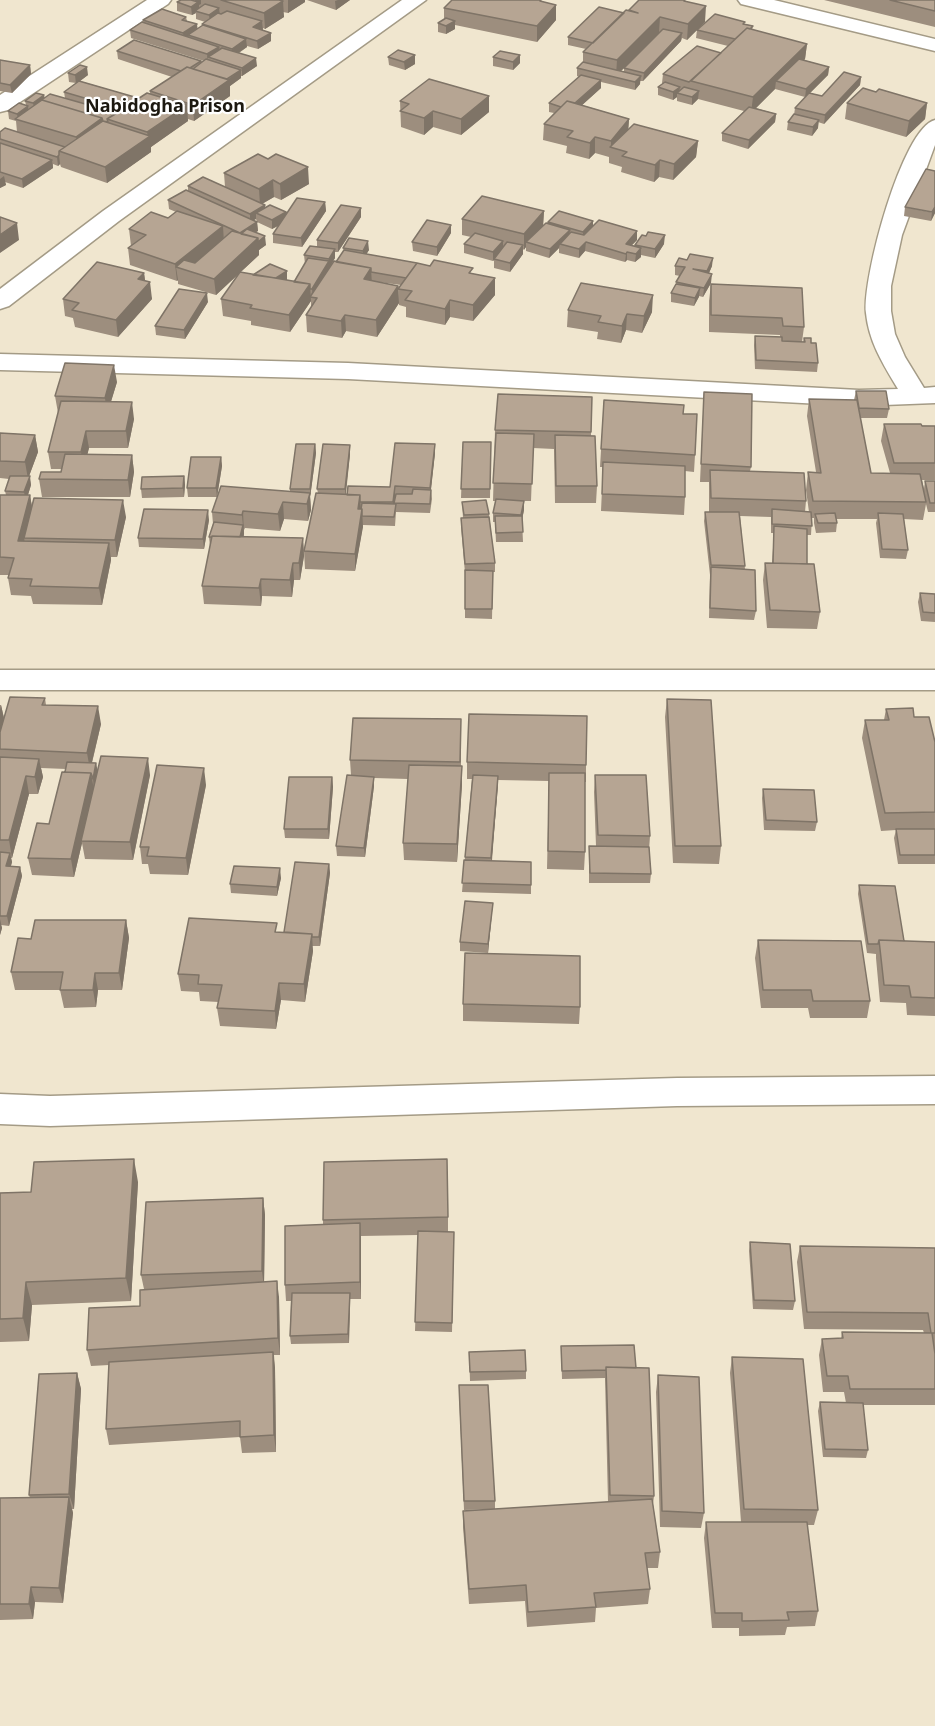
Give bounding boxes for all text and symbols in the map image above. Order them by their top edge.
district label: Nabidogha Prison [85,96,245,118]

